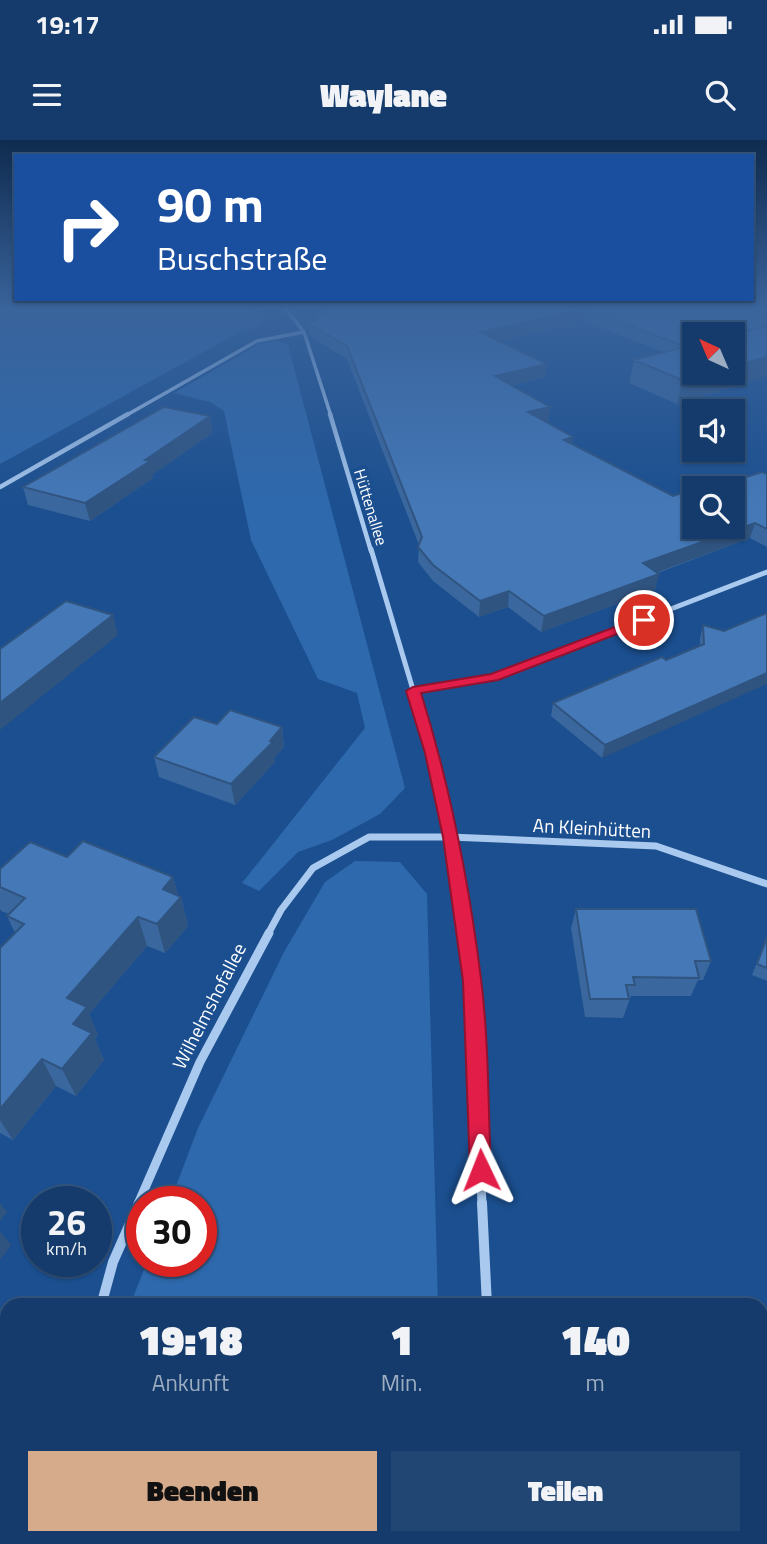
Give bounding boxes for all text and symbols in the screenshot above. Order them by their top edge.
text: 19:17 [35,5,100,44]
text: Waylane [320,71,447,119]
icon: menu [28,76,66,114]
icon: search [701,76,739,114]
text: 90 m [157,166,264,241]
icon: right [42,182,133,273]
text: Buschstraße [157,234,327,282]
north arrow [682,322,746,385]
map controls [682,322,745,539]
button: sound [682,399,745,462]
street label: Hüttenallee [348,466,394,548]
button: search [682,476,745,539]
pin [614,590,674,650]
icon: arrive [625,601,663,639]
street label: An Kleinhütten [532,810,652,845]
street label: Wilhelmshofallee [164,938,253,1074]
position arrow [444,1133,518,1207]
speed limit sign: 30 [126,1186,217,1277]
text: 26 [47,1195,86,1249]
text: km/h [46,1235,87,1262]
text: 19:18 [138,1307,243,1371]
text: 1 [390,1307,413,1371]
text: 140 [561,1307,630,1371]
text: Ankunft [152,1365,229,1400]
text: Min. [381,1365,422,1400]
text: m [586,1365,605,1400]
button: Beenden [28,1451,377,1531]
button: Teilen [391,1451,740,1531]

